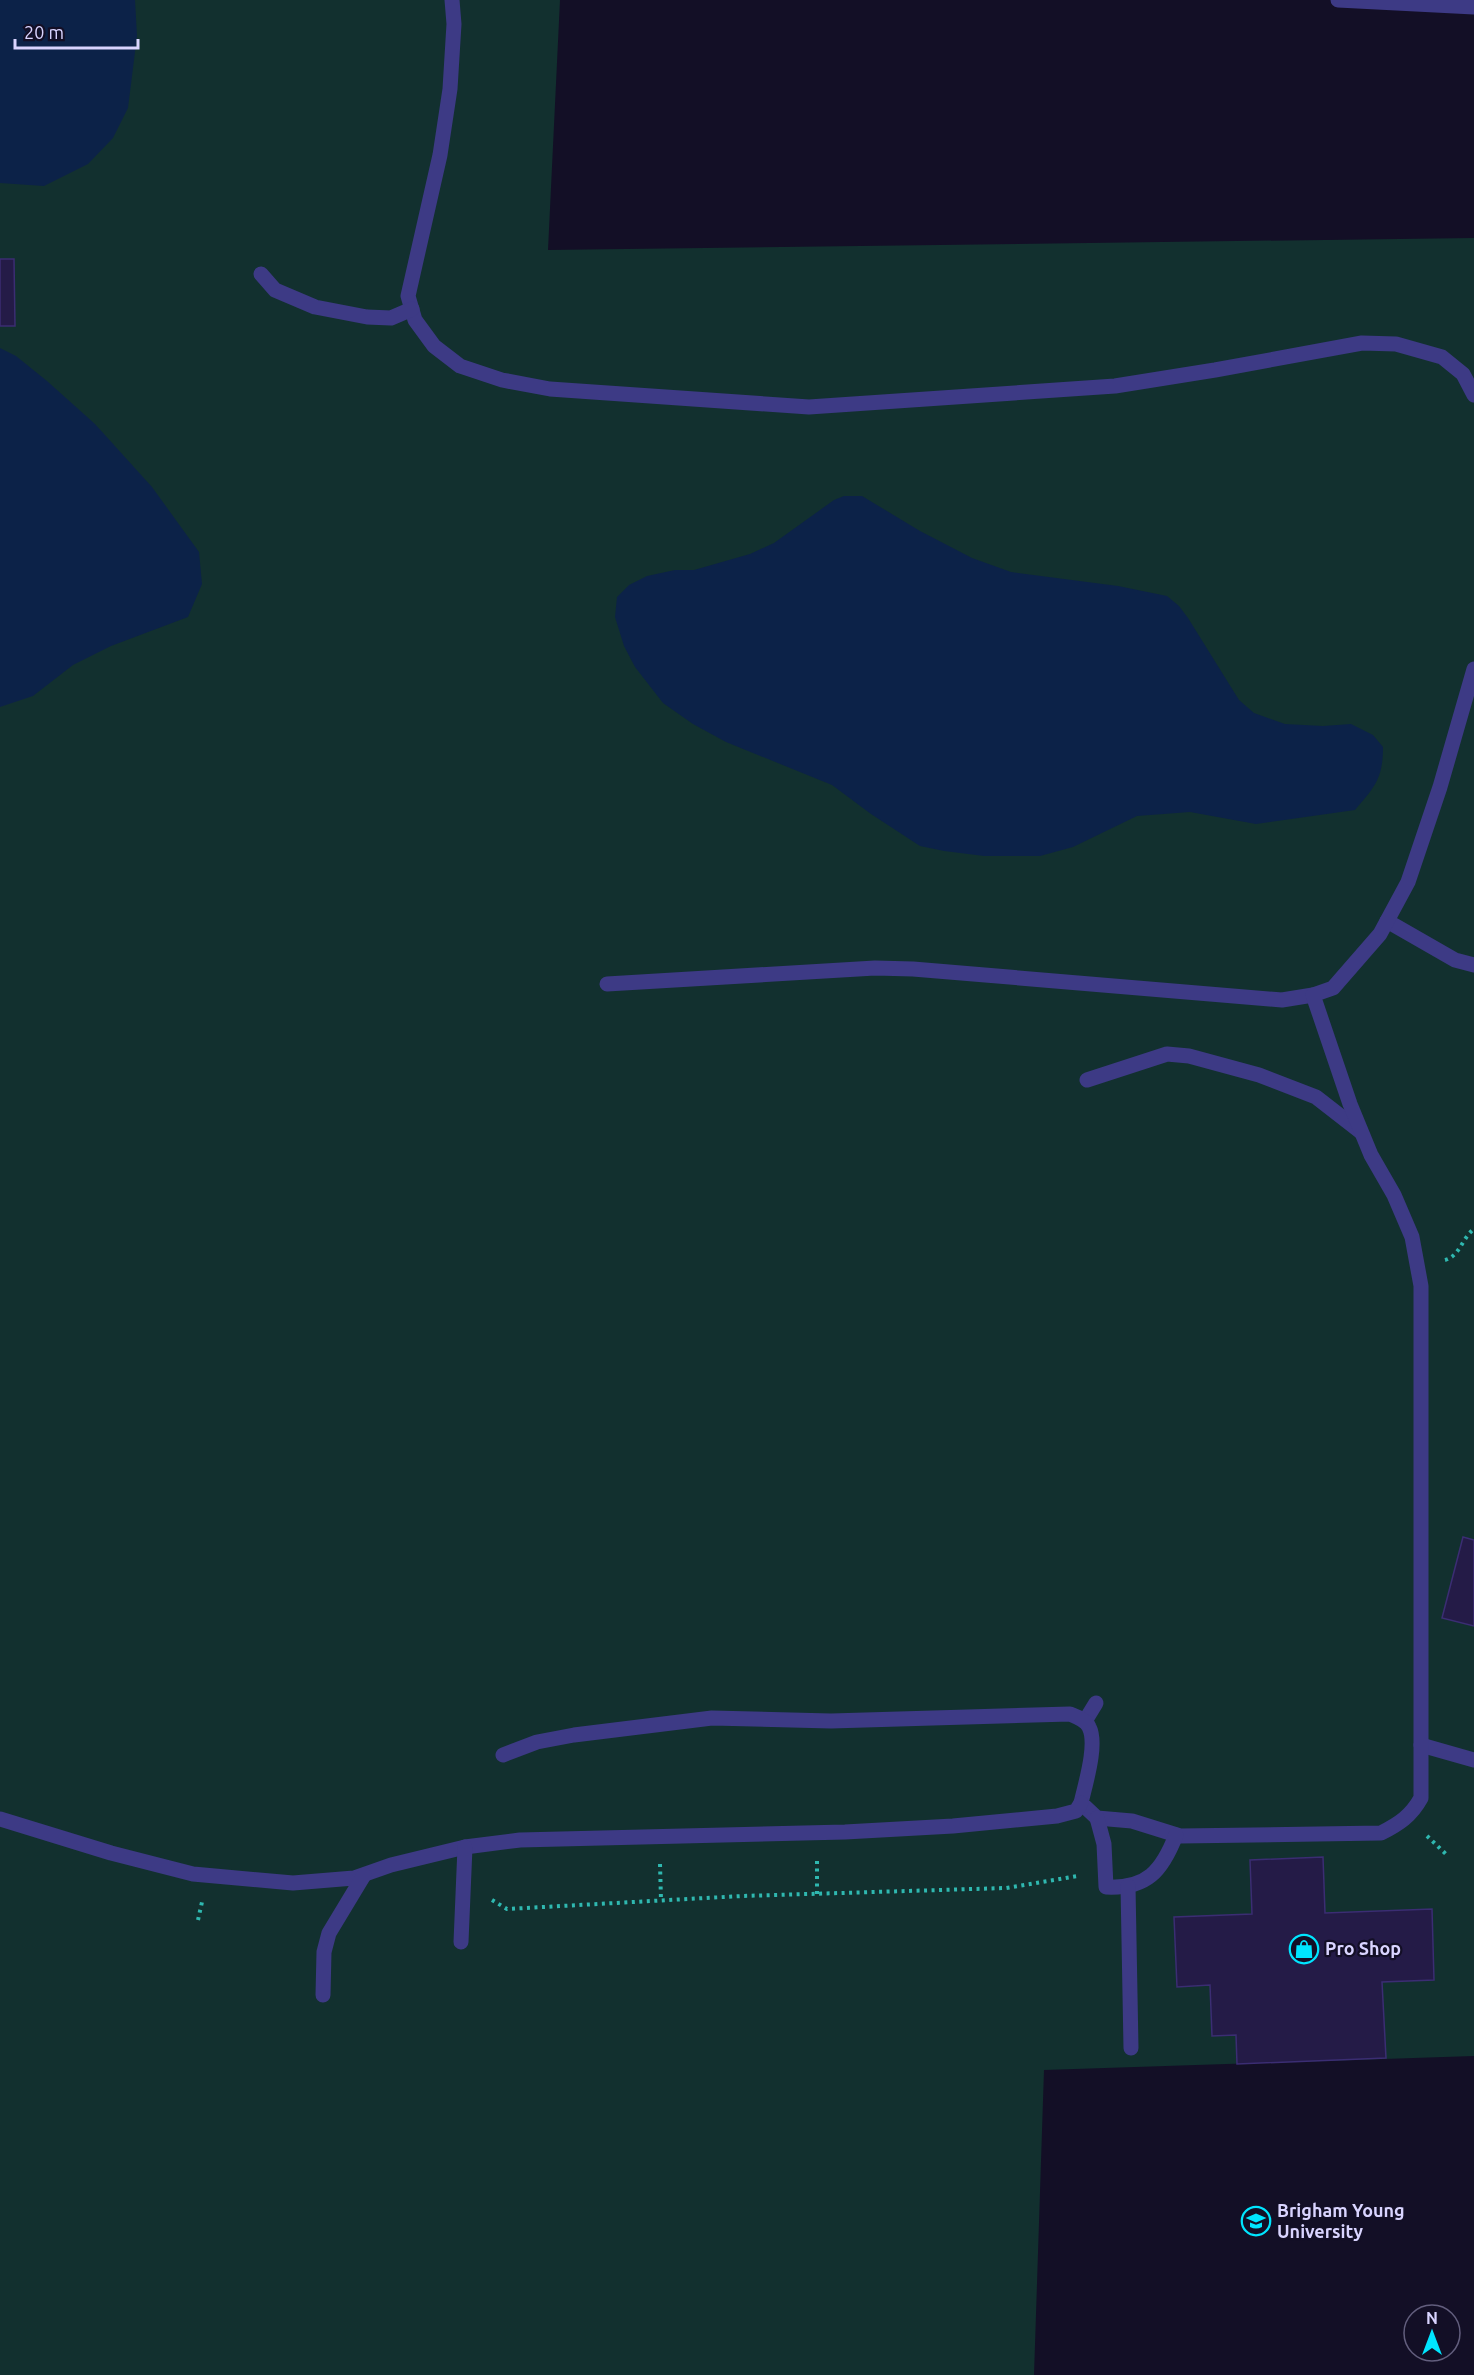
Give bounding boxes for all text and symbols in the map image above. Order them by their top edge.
scale bar [15,12,138,50]
text: 20 m [24,22,64,42]
shop icon: Pro Shop [1288,1933,1320,1965]
place label: Pro Shop [1325,1938,1401,1958]
place label: Brigham Young University [1277,2200,1405,2241]
school or university icon: Brigham Young University [1240,2205,1272,2237]
north arrow [1402,2303,1462,2363]
text: N [1426,2309,1438,2327]

